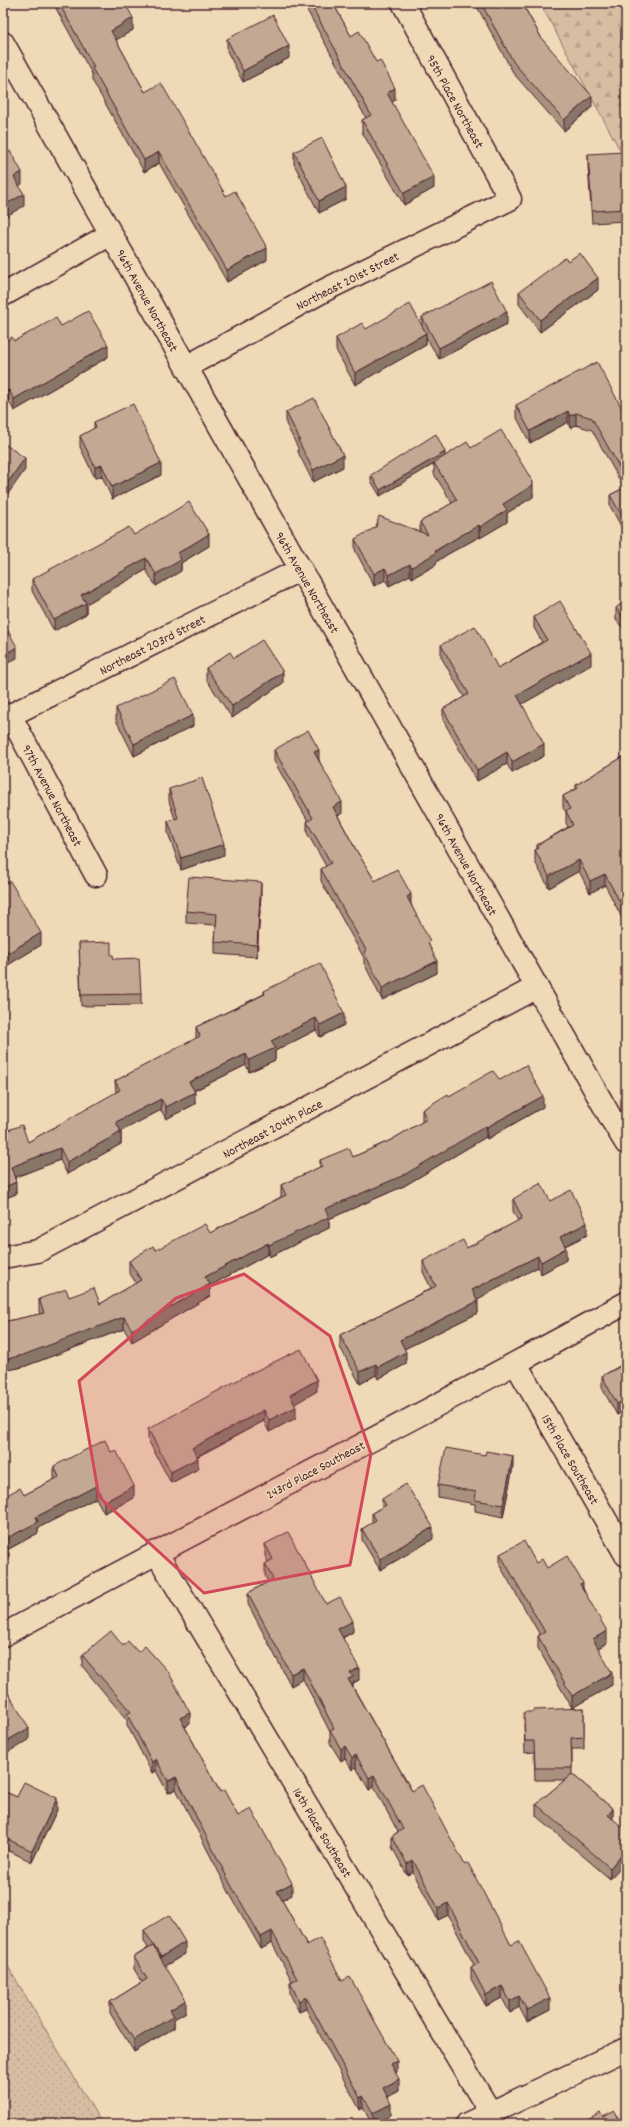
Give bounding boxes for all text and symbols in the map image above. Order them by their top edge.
street label: 95th Place Northeast [420,52,488,153]
street label: 96th Avenue Northeast [110,247,182,356]
street label: Northeast 201st Street [293,248,403,316]
street label: 96th Avenue Northeast [269,529,343,638]
street label: Northeast 203rd Street [97,611,210,681]
street label: 97th Avenue Northeast [16,742,86,851]
street label: 96th Avenue Northeast [429,811,501,920]
street label: Northeast 204th Place [220,1096,327,1165]
street label: 15th Place Southeast [535,1412,603,1509]
street label: 243rd Place Southeast [263,1437,369,1505]
street label: 16th Place Southeast [286,1785,355,1882]

